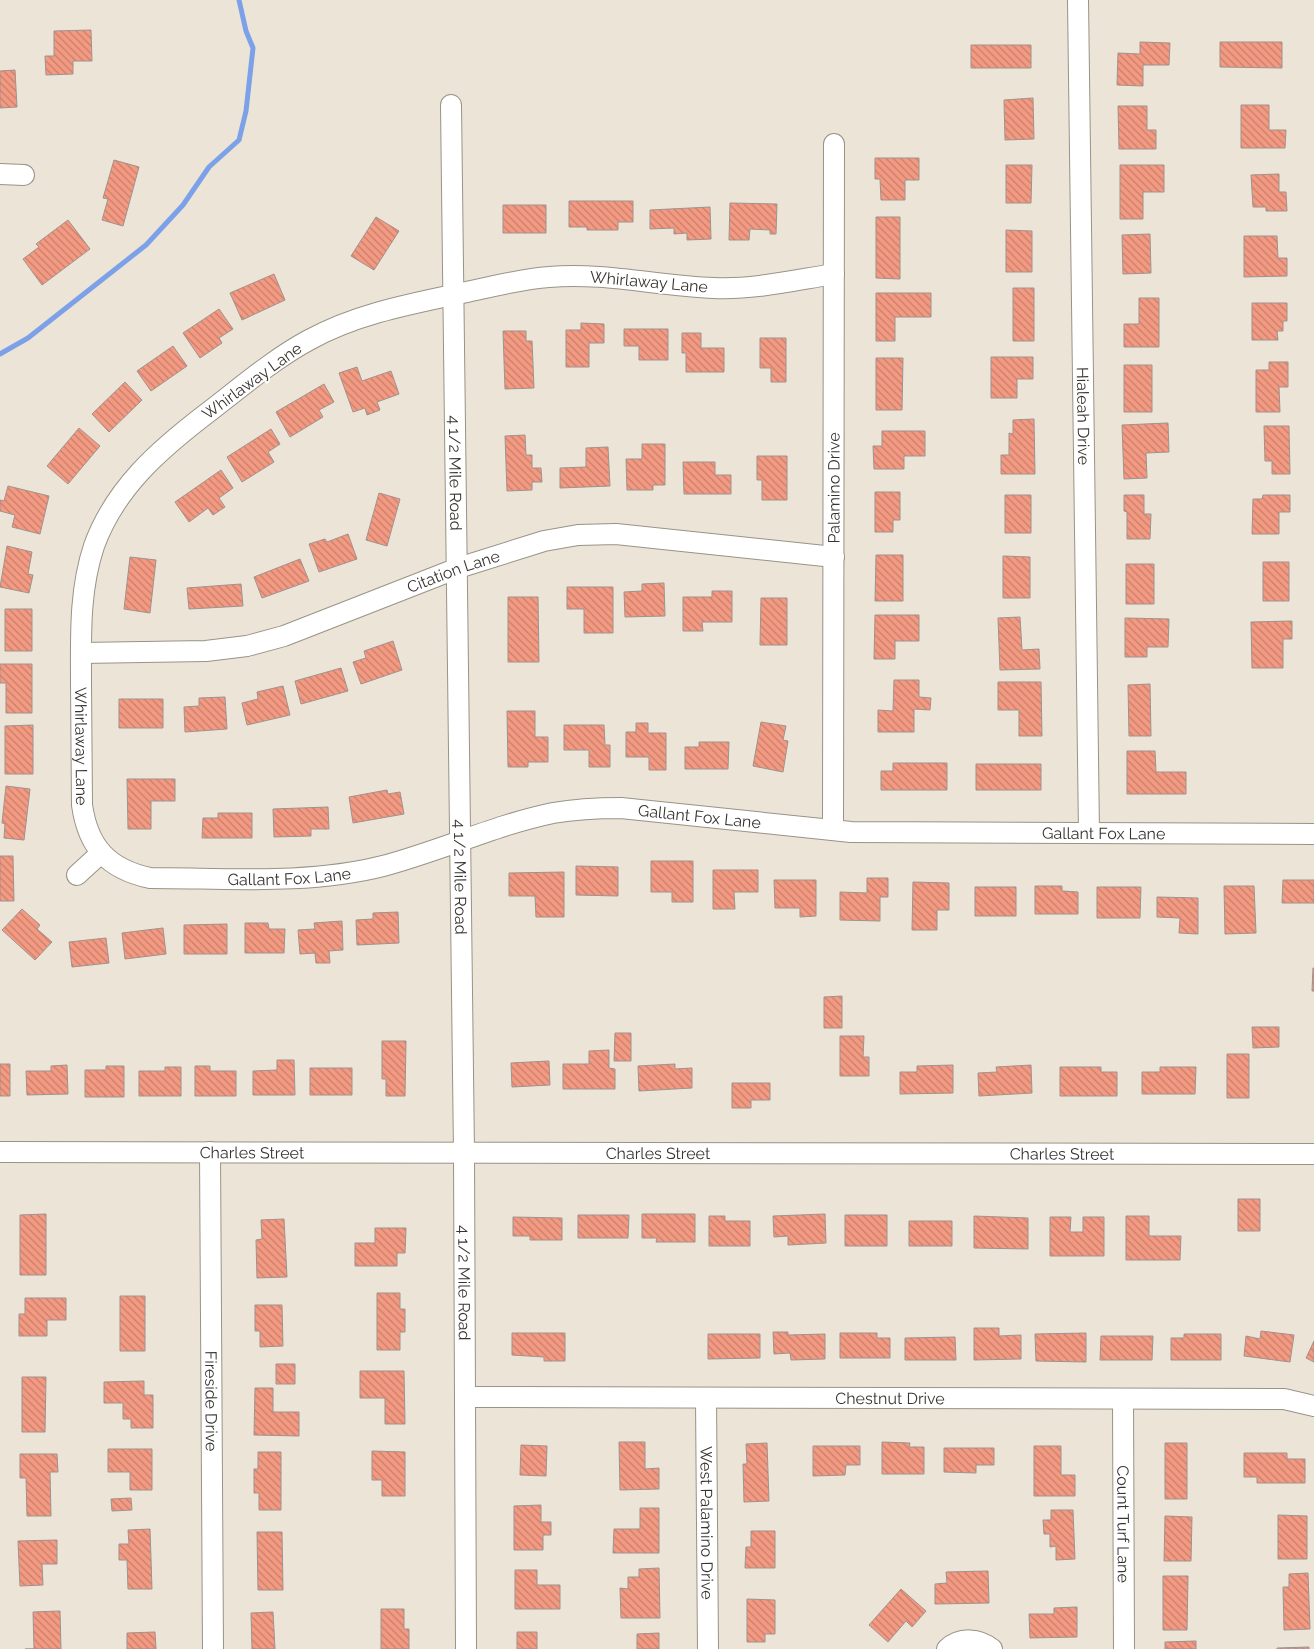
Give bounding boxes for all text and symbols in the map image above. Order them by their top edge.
street label: Whirlaway Lane [589,267,709,297]
street label: Whirlaway Lane [199,339,305,423]
street label: Hialeah Drive [1073,367,1094,465]
street label: 4 1/2 Mile Road [445,415,466,531]
street label: Palamino Drive [824,432,843,544]
street label: Citation Lane [404,546,502,597]
street label: Whirlaway Lane [71,687,92,805]
street label: Gallant Fox Lane [637,800,762,832]
street label: 4 1/2 Mile Road [450,819,471,935]
street label: Gallant Fox Lane [1042,823,1165,843]
street label: Gallant Fox Lane [228,863,352,889]
street label: Charles Street [200,1143,305,1162]
street label: Charles Street [606,1143,711,1163]
street label: Charles Street [1010,1144,1115,1163]
street label: 4 1/2 Mile Road [455,1225,474,1341]
street label: Fireside Drive [202,1351,221,1451]
street label: Chestnut Drive [835,1388,945,1408]
street label: West Palamino Drive [697,1446,717,1600]
street label: Count Turf Lane [1114,1465,1133,1583]

